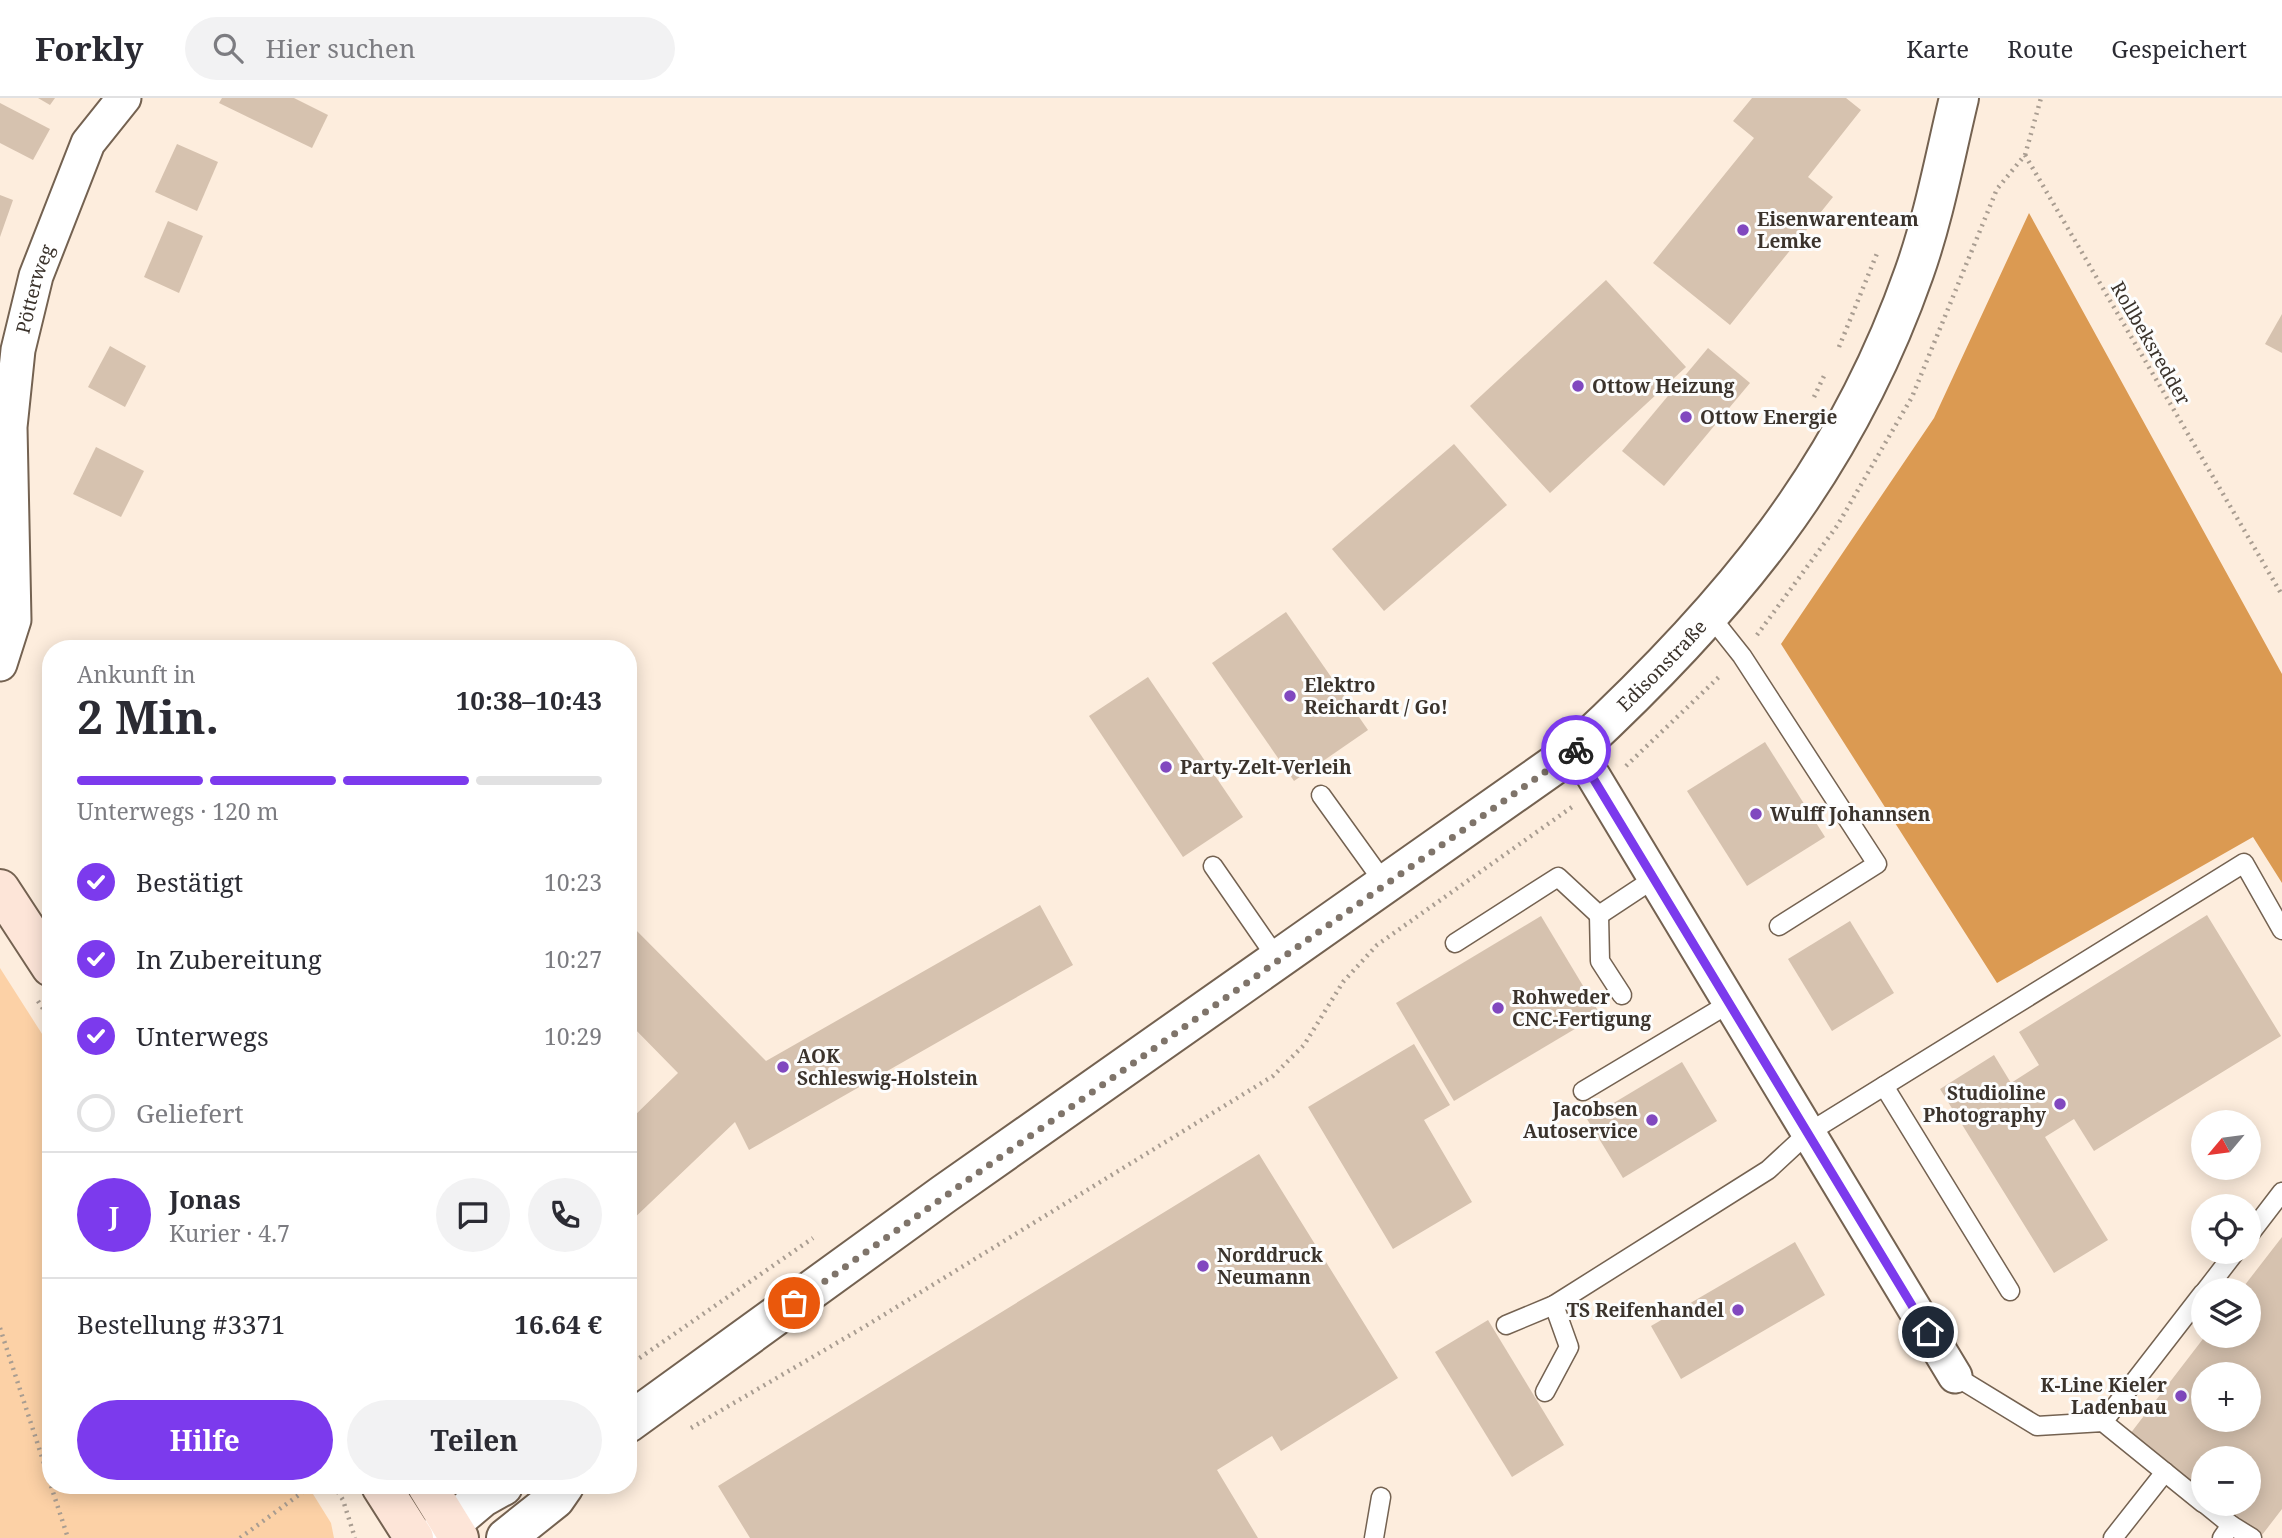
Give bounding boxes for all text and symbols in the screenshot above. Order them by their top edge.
search box [185,17,675,80]
text: Forkly [35,26,143,71]
icon: search [209,29,247,67]
text: Hier suchen [265,30,416,66]
text: Karte [1906,32,1969,65]
text: Route [2007,32,2073,65]
text: Gespeichert [2111,32,2247,65]
place label: Eisenwarenteam Lemke [1757,206,1919,254]
marker: Eisenwarenteam Lemke [1735,222,1751,238]
street label: Pötterweg [9,240,60,336]
street label: Rollbeksredder [2105,277,2197,409]
place label: Ottow Heizung [1592,373,1735,399]
marker: Ottow Heizung [1570,378,1586,394]
place label: Ottow Energie [1700,404,1837,430]
marker: Ottow Energie [1678,409,1694,425]
street label: Edisonstraße [1611,614,1712,717]
text: Ankunft in [77,658,196,690]
place label: Elektro Reichardt / Go! [1304,672,1448,720]
text: 10:38–10:43 [456,682,602,718]
text: 2 Min. [77,685,219,747]
marker: Elektro Reichardt / Go! [1282,688,1298,704]
courier [1541,715,1611,785]
icon: bike [1557,731,1595,769]
place label: Party-Zelt-Verleih [1180,754,1352,780]
marker: Party-Zelt-Verleih [1158,759,1174,775]
text: Unterwegs · 120 m [77,795,278,827]
place label: Wulff Johannsen [1770,801,1931,827]
marker: Wulff Johannsen [1748,806,1764,822]
icon: check [77,863,115,901]
text: Bestätigt [136,864,243,900]
text: 10:23 [544,866,602,898]
icon: check [77,940,115,978]
text: In Zubereitung [136,941,322,977]
text: 10:27 [544,943,602,975]
place label: Rohweder CNC-Fertigung [1512,984,1651,1032]
marker: Rohweder CNC-Fertigung [1490,1000,1506,1016]
icon: check [77,1017,115,1055]
text: Unterwegs [136,1018,269,1054]
text: 10:29 [544,1020,602,1052]
place label: AOK Schleswig-Holstein [797,1043,978,1091]
marker: AOK Schleswig-Holstein [775,1059,791,1075]
place label: Studioline Photography [1923,1080,2046,1128]
text: Geliefert [136,1095,244,1131]
place label: Jacobsen Autoservice [1523,1096,1638,1144]
marker: Studioline Photography [2052,1096,2068,1112]
north arrow [2191,1110,2261,1180]
map controls [2191,1110,2261,1516]
marker: Jacobsen Autoservice [1644,1112,1660,1128]
button: chat [436,1178,510,1252]
button: phone [528,1178,602,1252]
text: Jonas [169,1181,241,1217]
button: locate [2191,1194,2261,1264]
text: J [109,1197,119,1233]
text: Kurier · 4.7 [169,1217,290,1249]
place label: Norddruck Neumann [1217,1242,1324,1290]
marker: Norddruck Neumann [1195,1258,1211,1274]
pin [764,1273,824,1333]
button: layers [2191,1278,2261,1348]
icon: bag [775,1284,813,1322]
place label: TS Reifenhandel [1567,1297,1724,1323]
marker: TS Reifenhandel [1730,1302,1746,1318]
pin [1898,1302,1958,1362]
text: Bestellung #3371 [77,1306,286,1342]
text: 16.64 € [514,1306,602,1342]
icon: home [1909,1313,1947,1351]
button: + [2191,1362,2261,1432]
place label: K-Line Kieler Ladenbau [2041,1372,2167,1420]
marker: K-Line Kieler Ladenbau [2173,1388,2189,1404]
button: Hilfe [77,1400,333,1480]
button: Teilen [347,1400,602,1480]
button: − [2191,1446,2261,1516]

